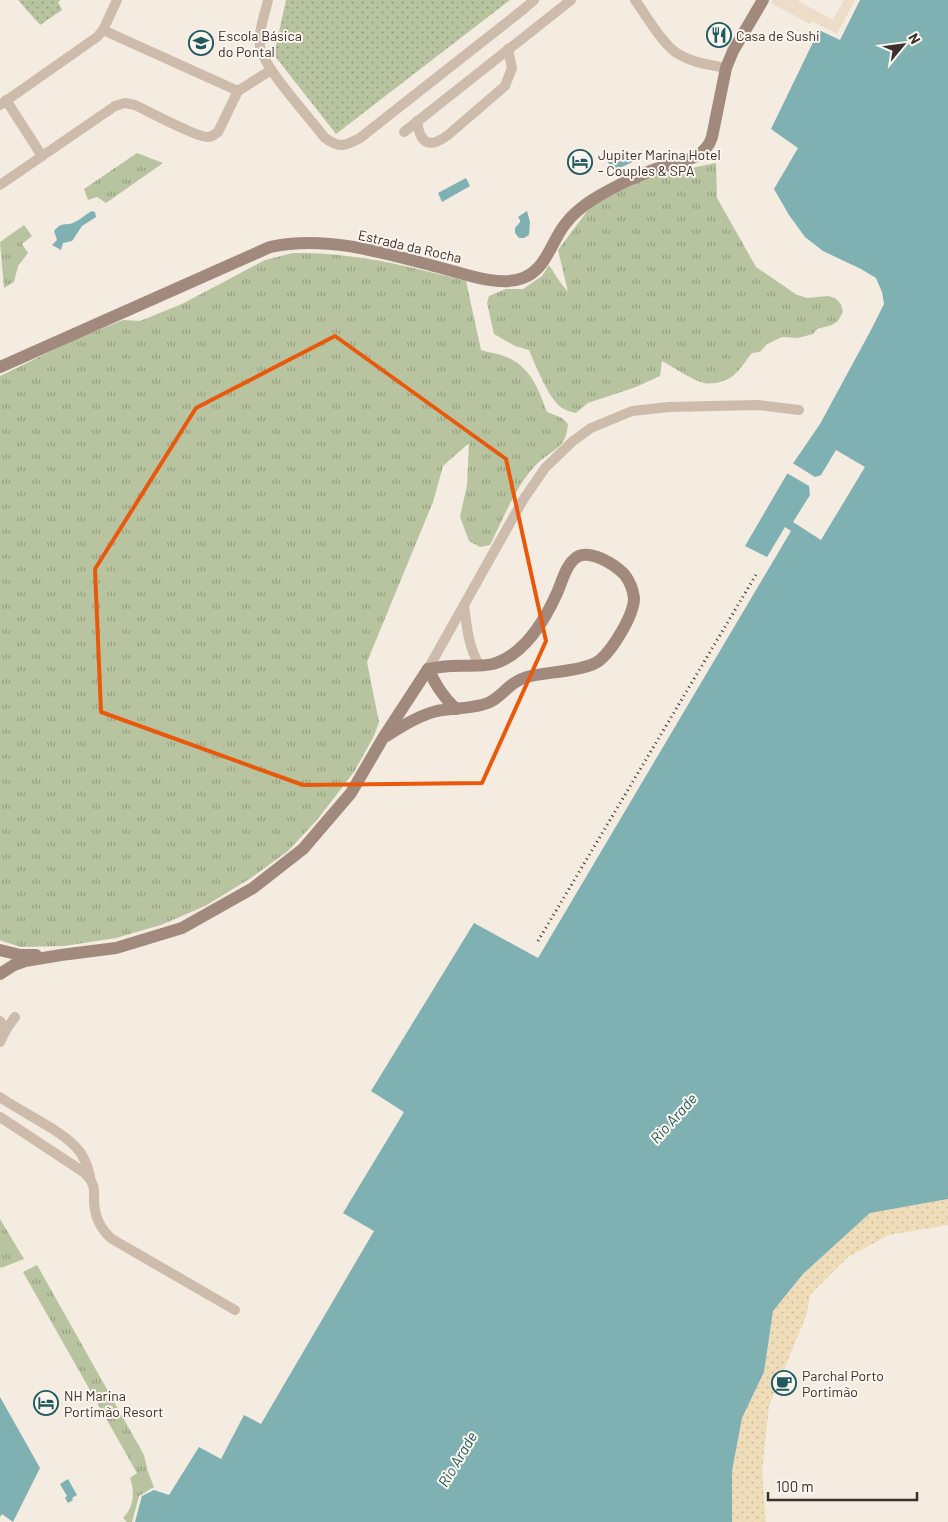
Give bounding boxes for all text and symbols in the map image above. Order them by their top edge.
north arrow [878,20,928,70]
restaurant icon: Casa de Sushi [706,22,732,48]
place label: Escola Básica do Pontal [218,27,302,60]
place label: Casa de Sushi [736,27,820,44]
school or university icon: Escola Básica do Pontal [188,30,214,56]
text: N [905,30,924,47]
place label: Jupiter Marina Hotel - Couples & SPA [598,146,721,179]
hotel icon: Jupiter Marina Hotel - Couples & SPA [567,149,593,175]
street label: Estrada da Rocha [357,226,463,266]
water label: Rio Arade [646,1089,700,1147]
place label: Parchal Porto Portimão [802,1367,884,1400]
cafe icon: Parchal Porto Portimão [771,1370,797,1396]
place label: NH Marina Portimão Resort [64,1387,163,1420]
hotel icon: NH Marina Portimão Resort [33,1390,59,1416]
water label: Rio Arade [434,1428,481,1490]
scale bar [768,1470,917,1502]
text: 100 m [776,1477,814,1495]

